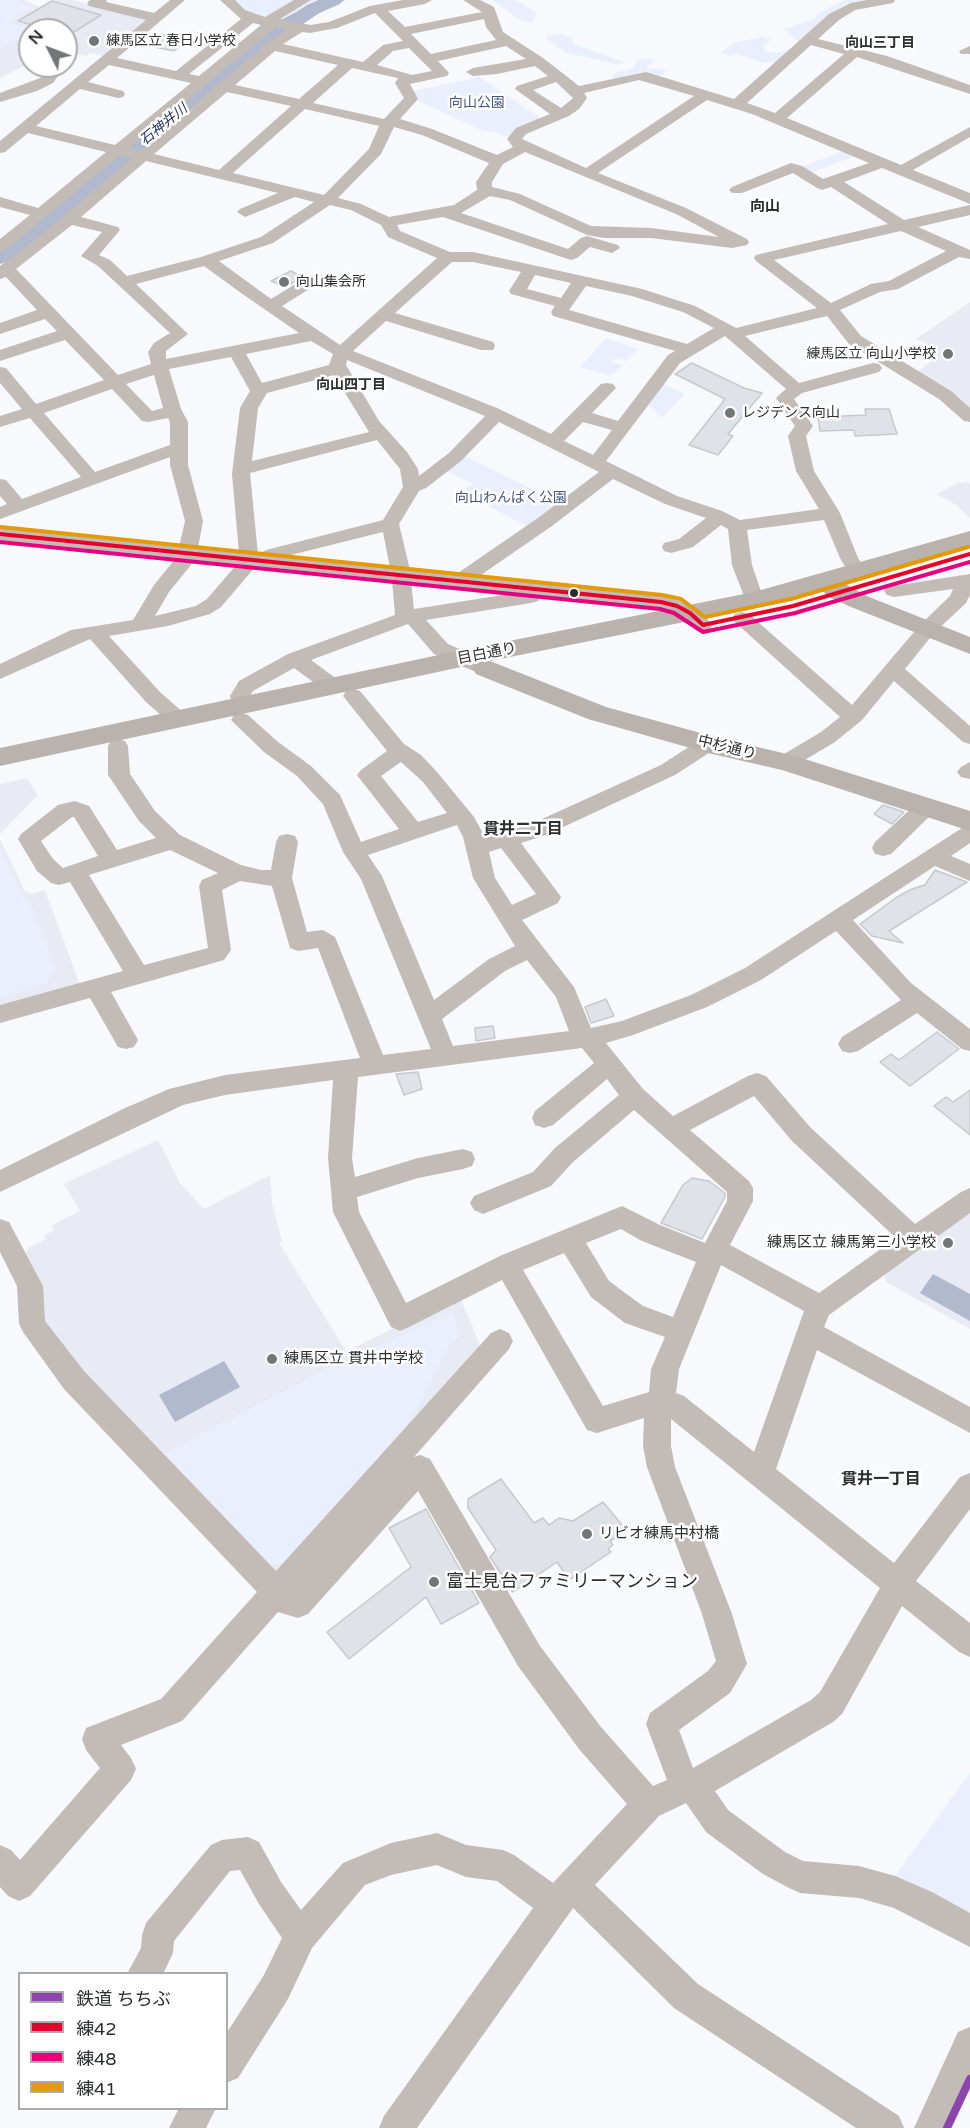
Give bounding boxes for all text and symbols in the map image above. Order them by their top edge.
north arrow [18,18,78,78]
text: N [24,26,48,49]
place label: 練馬区立 春日小学校 [106,33,236,49]
marker: 練馬区立 春日小学校 [87,34,101,48]
district label: 向山三丁目 [845,35,915,51]
park label: 向山公園 [449,95,505,111]
water label: 石神井川 [137,101,191,149]
district label: 向山 [750,198,780,216]
place label: 向山集会所 [296,274,366,290]
marker: 向山集会所 [277,275,291,289]
place label: 練馬区立 向山小学校 [806,346,936,362]
marker: 練馬区立 向山小学校 [941,347,955,361]
district label: 向山四丁目 [316,377,386,393]
place label: レジデンス向山 [742,405,840,421]
marker: レジデンス向山 [723,406,737,420]
park label: 向山わんぱく公園 [455,490,567,506]
unlabelled marker [568,587,580,599]
street label: 目白通り [456,639,518,669]
street label: 中杉通り [696,732,758,764]
district label: 貫井二丁目 [483,820,563,840]
place label: 練馬区立 練馬第三小学校 [767,1234,936,1252]
marker: 練馬区立 練馬第三小学校 [941,1236,955,1250]
place label: 練馬区立 貫井中学校 [284,1350,423,1368]
marker: 練馬区立 貫井中学校 [265,1352,279,1366]
district label: 貫井一丁目 [841,1470,921,1490]
place label: リビオ練馬中村橋 [599,1525,719,1543]
marker: リビオ練馬中村橋 [580,1527,594,1541]
place label: 富士見台ファミリーマンション [446,1571,698,1593]
marker: 富士見台ファミリーマンション [427,1575,441,1589]
legend [18,1972,228,2110]
text: 鉄道 ちちぶ [76,1988,171,2010]
text: 練42 [76,2018,117,2040]
text: 練48 [76,2048,117,2070]
text: 練41 [76,2078,117,2100]

